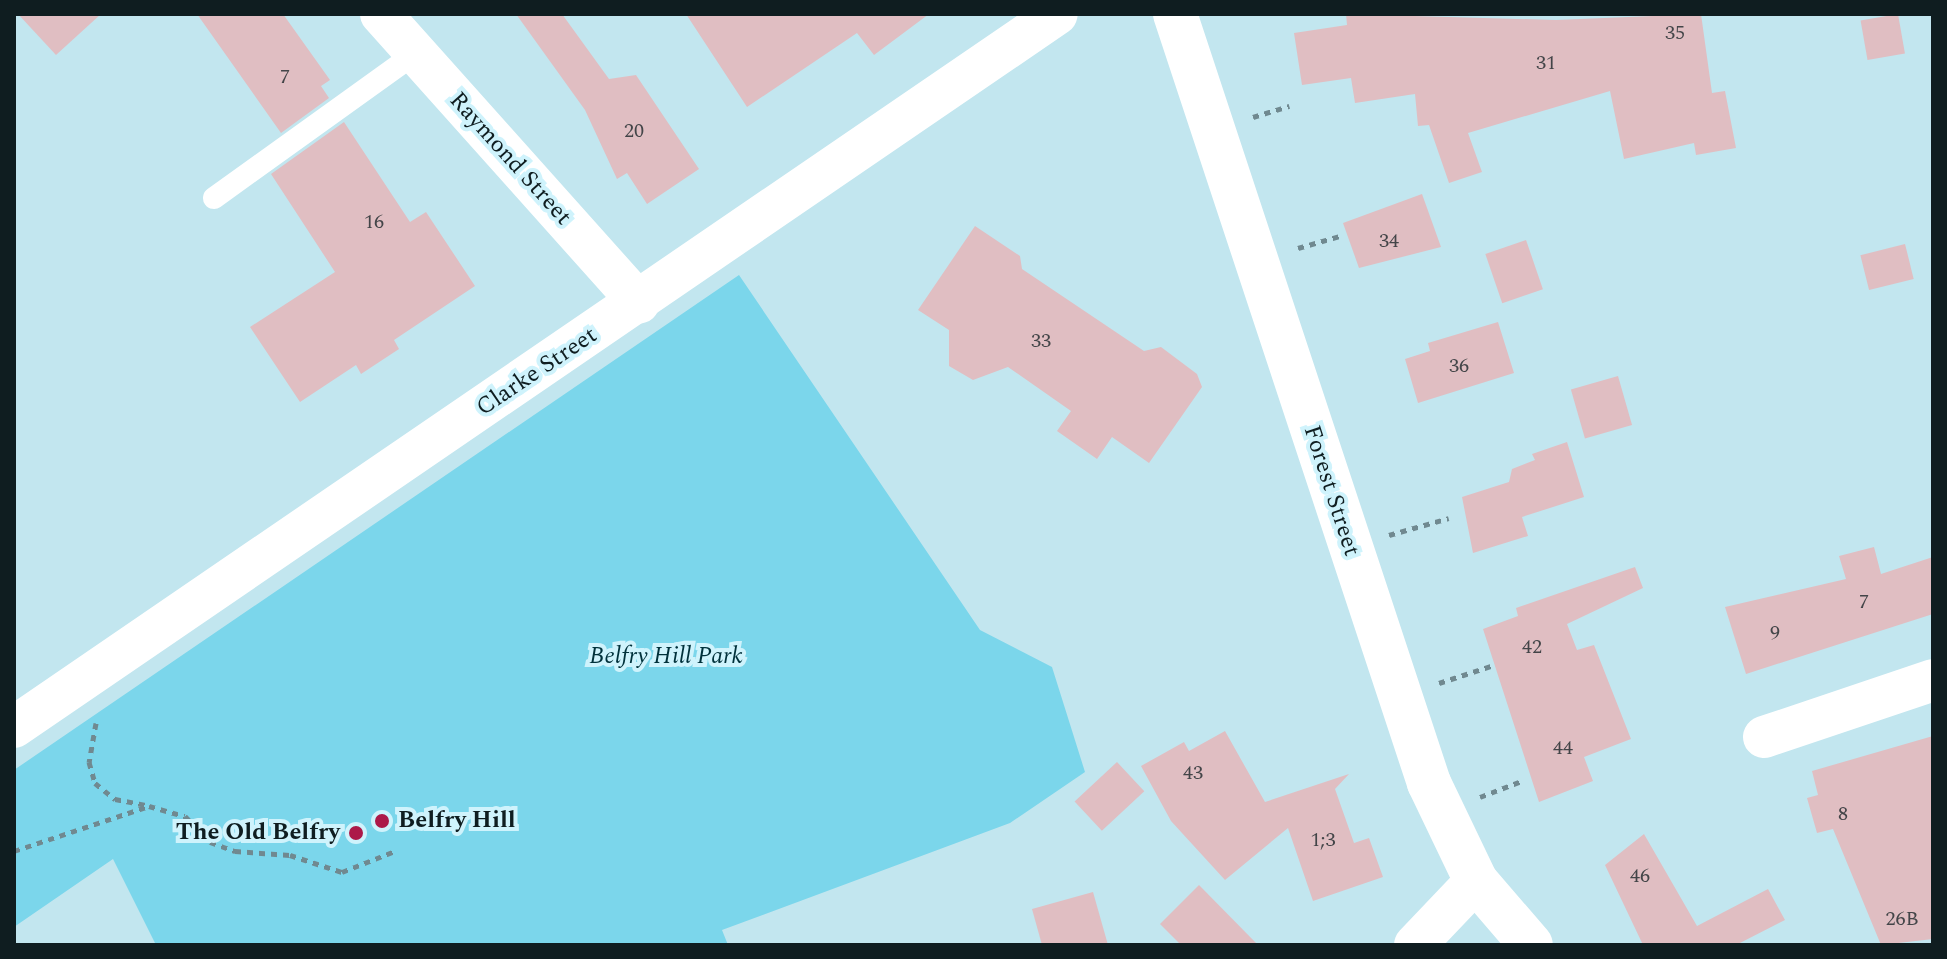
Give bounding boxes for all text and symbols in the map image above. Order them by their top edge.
house number: 35 [1665,21,1685,45]
house number: 31 [1536,51,1556,75]
house number: 7 [280,65,290,89]
street label: Raymond Street [443,86,577,232]
house number: 20 [624,119,644,143]
house number: 16 [364,210,384,234]
house number: 34 [1379,229,1399,253]
street label: Clarke Street [471,321,603,423]
house number: 33 [1031,329,1051,353]
house number: 36 [1449,354,1469,378]
street label: Forest Street [1296,422,1366,560]
house number: 7 [1859,590,1869,614]
house number: 9 [1770,621,1780,645]
house number: 42 [1522,635,1542,659]
park label: Belfry Hill Park [589,643,743,671]
house number: 44 [1553,736,1573,760]
house number: 43 [1183,761,1203,785]
house number: 8 [1838,802,1848,826]
place label: Belfry Hill [398,807,516,835]
marker: Belfry Hill [373,812,391,830]
place label: The Old Belfry [176,819,340,847]
marker: The Old Belfry [347,824,365,842]
house number: 1;3 [1311,828,1335,852]
house number: 46 [1630,864,1650,888]
house number: 26B [1885,907,1919,931]

